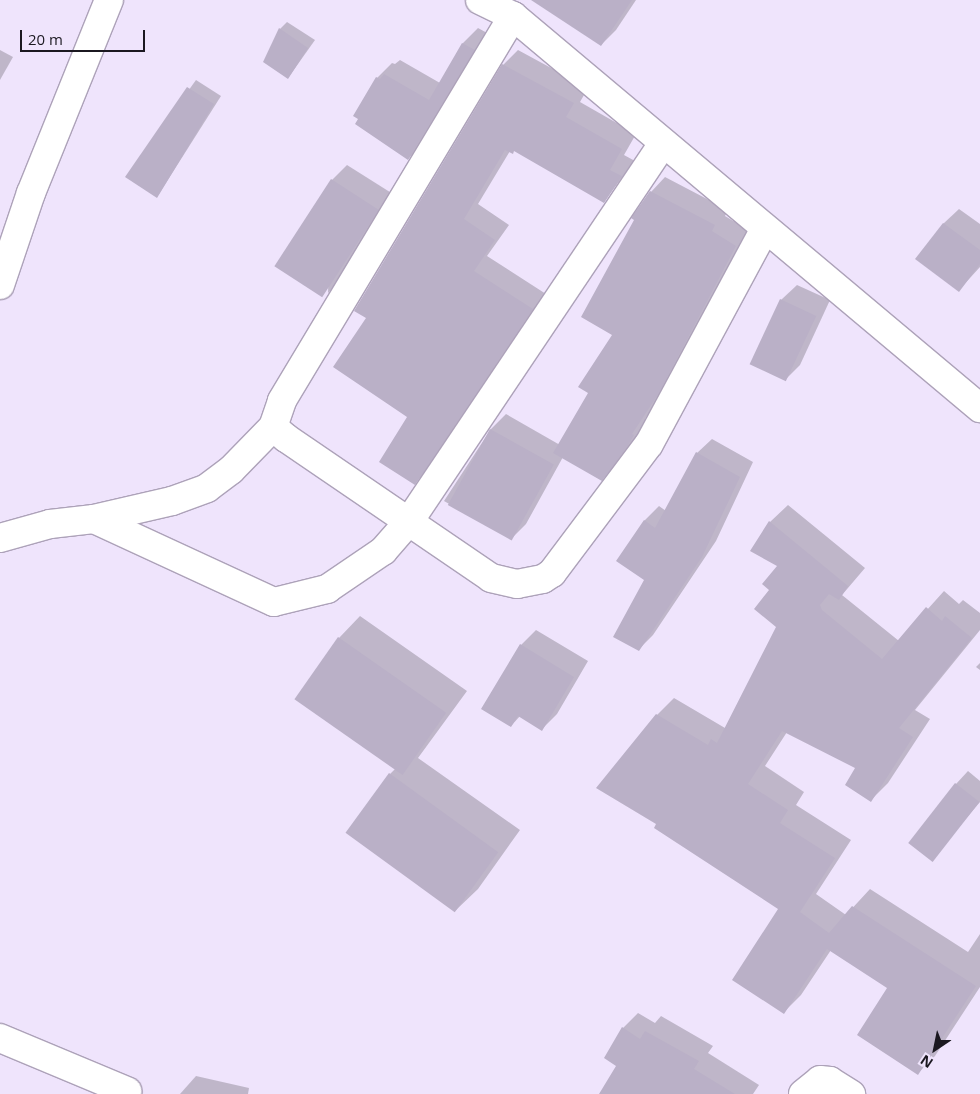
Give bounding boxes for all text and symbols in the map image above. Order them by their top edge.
scale bar [22,20,148,52]
text: 20 m [28,29,63,49]
north arrow [910,1024,960,1074]
text: N [916,1051,936,1073]

